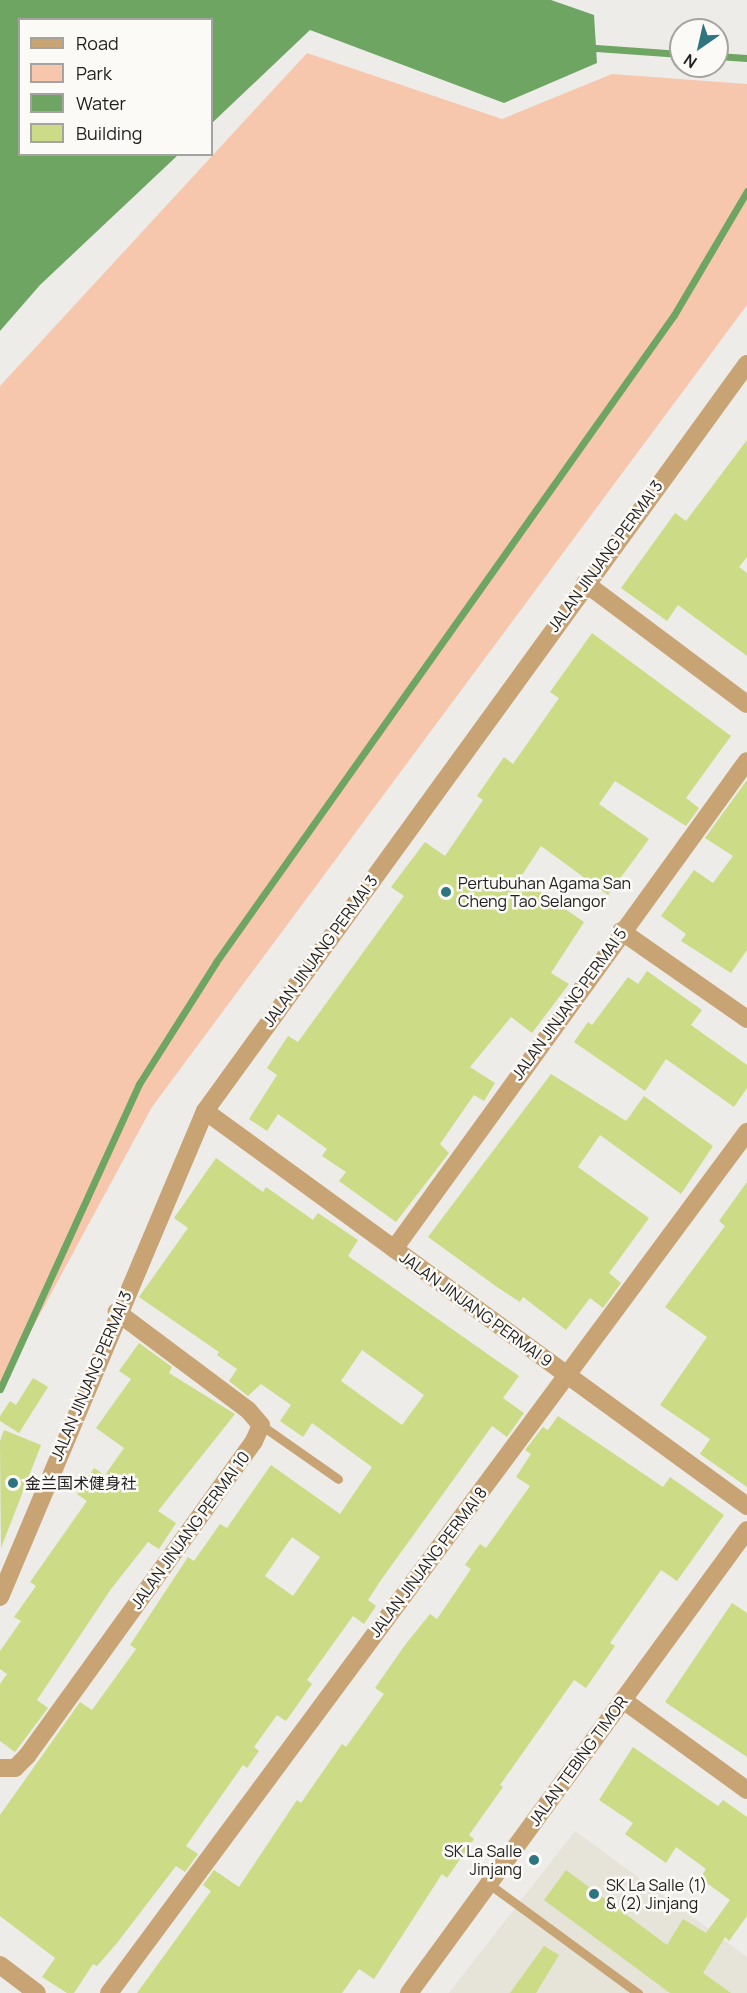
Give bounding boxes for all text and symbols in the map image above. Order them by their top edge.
legend [18,18,213,156]
north arrow [669,18,729,78]
text: Road [76,31,119,55]
text: N [679,49,701,74]
text: Park [76,61,112,85]
text: Water [76,91,126,115]
text: Building [76,121,142,145]
street label: JALAN JINJANG PERMAI 3 [544,476,666,636]
street label: JALAN JINJANG PERMAI 3 [259,871,381,1031]
place label: Pertubuhan Agama San Cheng Tao Selangor [458,873,631,911]
marker: Pertubuhan Agama San Cheng Tao Selangor [439,885,453,899]
street label: JALAN JINJANG PERMAI 5 [507,924,631,1084]
street label: JALAN JINJANG PERMAI 9 [396,1247,556,1371]
street label: JALAN JINJANG PERMAI 3 [46,1288,136,1464]
street label: JALAN JINJANG PERMAI 10 [126,1448,254,1612]
place label: 金兰国术健身社 [25,1473,137,1493]
marker: 金兰国术健身社 [6,1476,20,1490]
street label: JALAN JINJANG PERMAI 8 [365,1483,491,1641]
street label: JALAN TEBING TIMOR [524,1692,632,1830]
place label: SK La Salle Jinjang [444,1841,522,1879]
marker: SK La Salle Jinjang [527,1853,541,1867]
place label: SK La Salle (1) & (2) Jinjang [606,1875,707,1913]
marker: SK La Salle (1) & (2) Jinjang [587,1887,601,1901]

